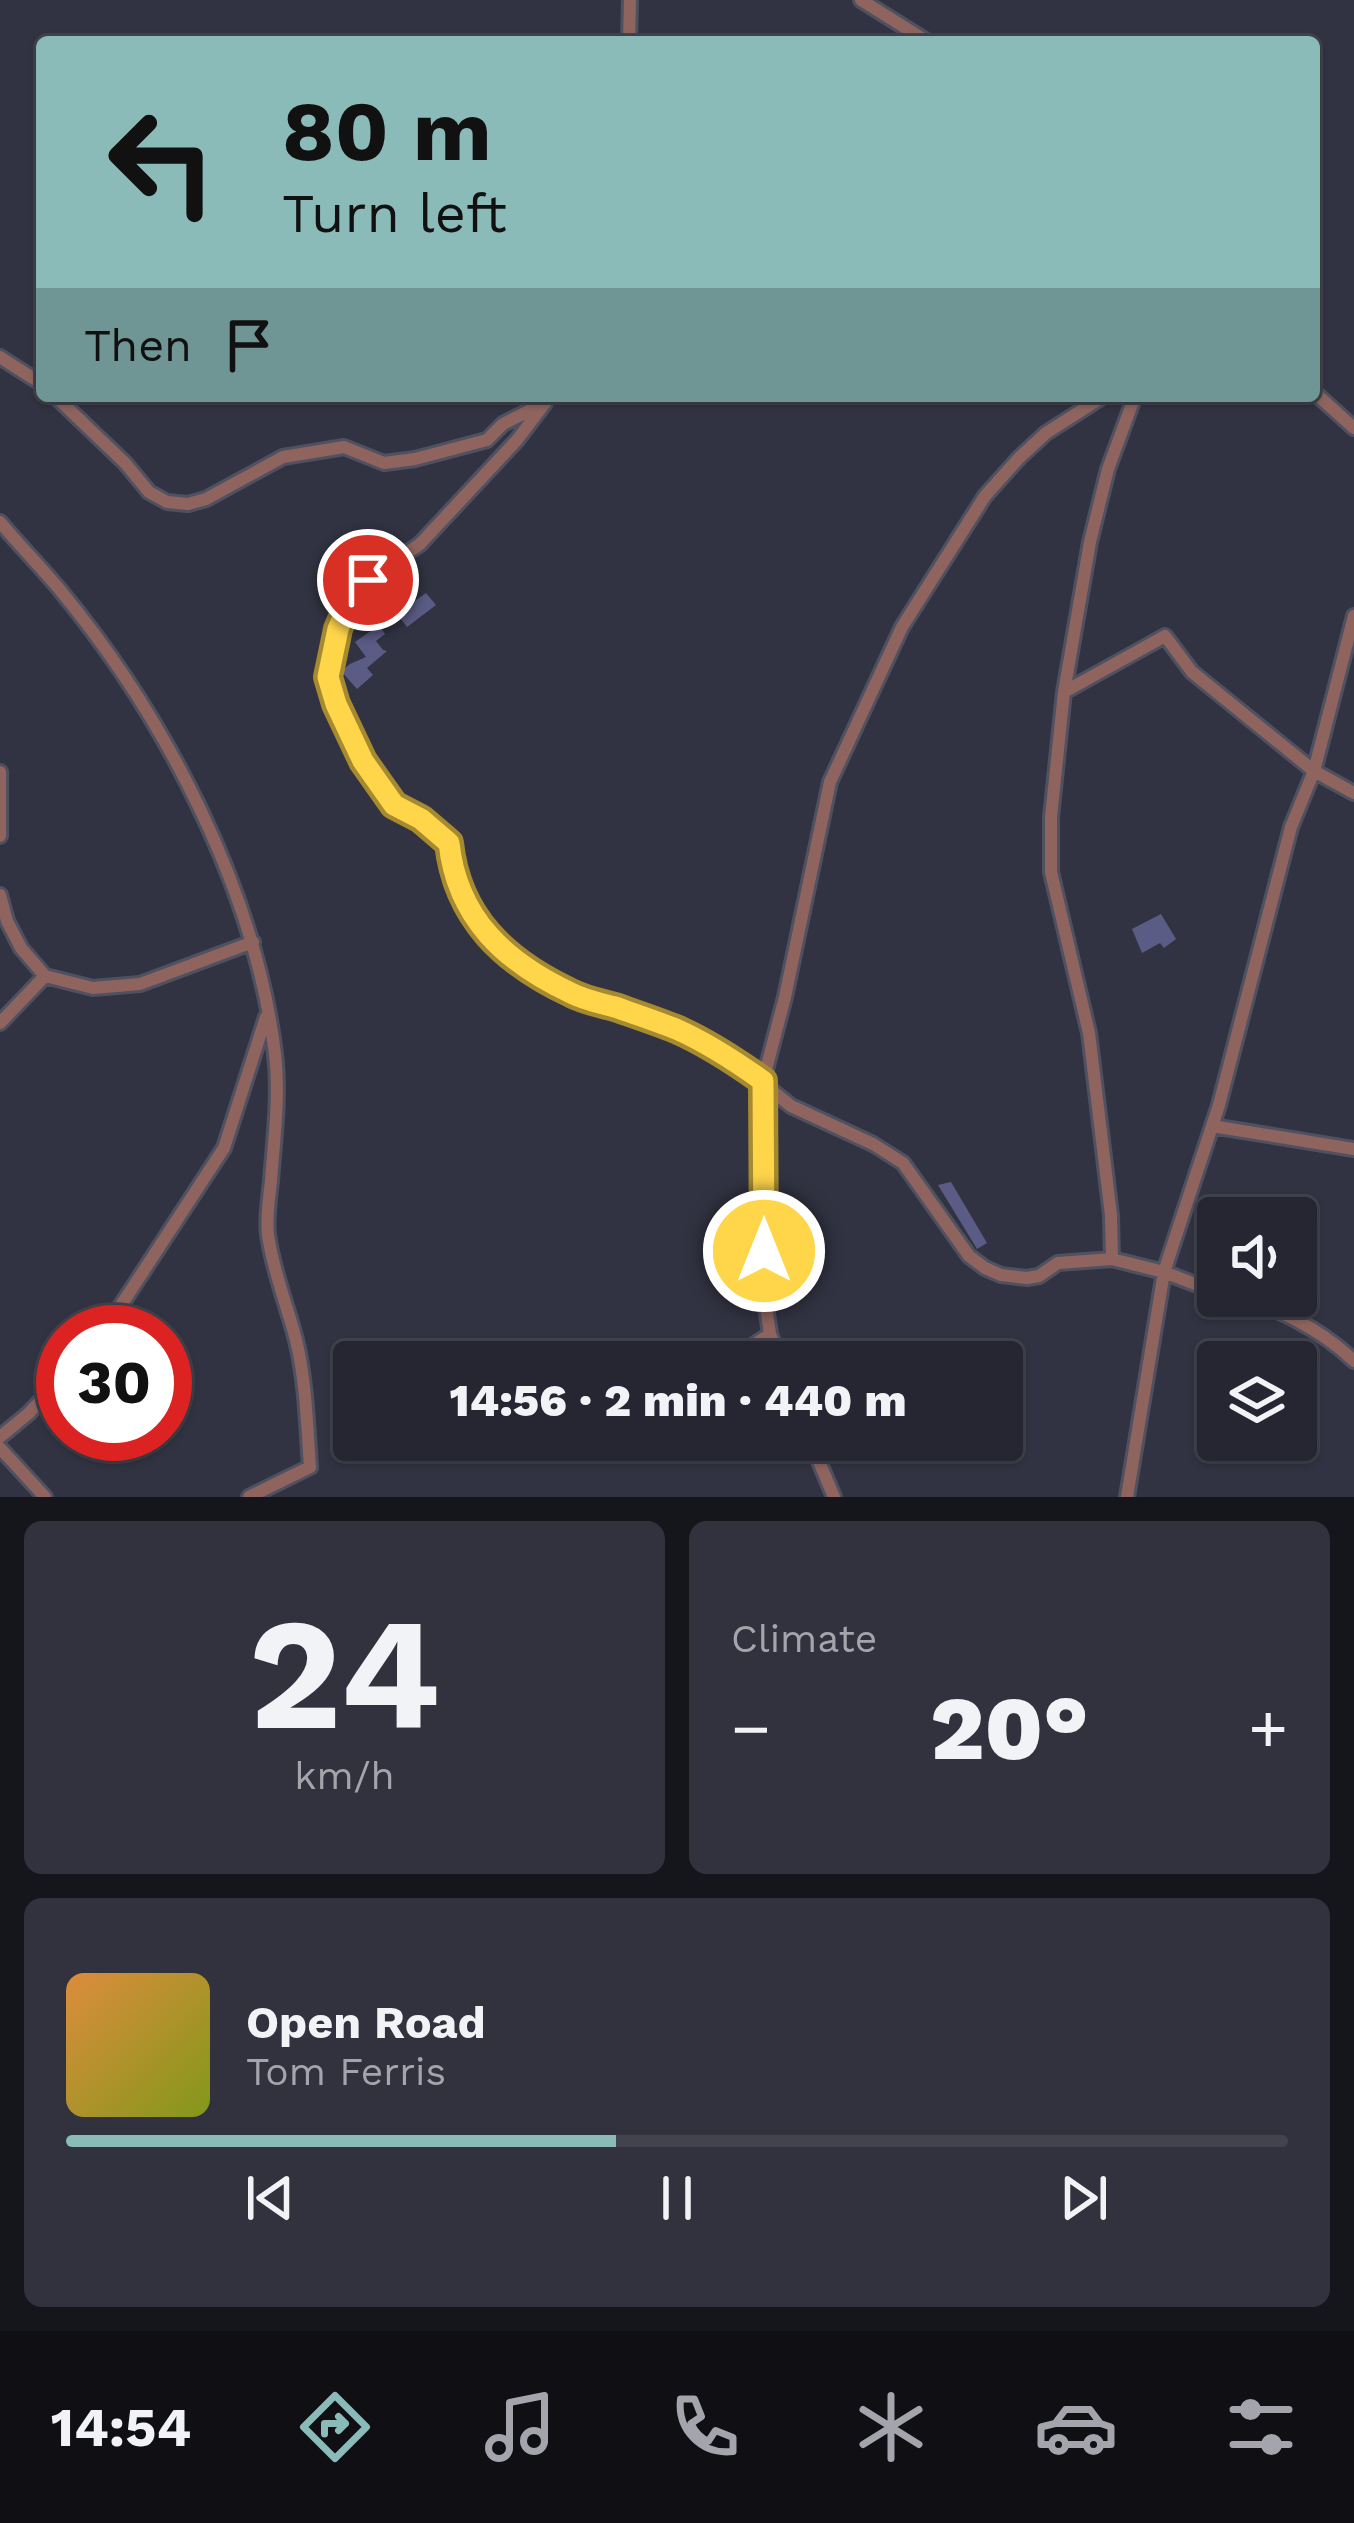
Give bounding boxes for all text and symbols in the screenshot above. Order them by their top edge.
text: 80 m [282,82,492,180]
icon: left [84,84,240,240]
text: Turn left [282,182,507,245]
icon: arrive [216,312,282,378]
text: Then [84,319,192,372]
pin [317,529,419,631]
icon: arrive [335,547,401,613]
position arrow [701,1188,827,1314]
map controls [1197,1197,1317,1461]
button: sound [1197,1197,1317,1317]
speed limit sign: 30 [36,1305,192,1461]
button: layers [1197,1341,1317,1461]
text: 14:56 · 2 min · 440 m [449,1374,907,1427]
text: 24 [249,1583,440,1766]
text: Climate [731,1616,877,1661]
text: 20° [930,1675,1089,1781]
text: − [731,1690,771,1767]
text: + [1248,1690,1288,1767]
text: km/h [294,1753,395,1798]
text: Open Road [246,1996,486,2049]
text: Tom Ferris [246,2049,446,2094]
icon: previous [237,2165,303,2231]
icon: pause [644,2165,710,2231]
icon: next [1051,2165,1117,2231]
icon: directions [293,2385,377,2469]
icon: music [478,2385,562,2469]
icon: phone [663,2385,747,2469]
icon: climate [849,2385,933,2469]
icon: car [1034,2385,1118,2469]
icon: filters [1219,2385,1303,2469]
text: 14:54 [51,2396,191,2459]

